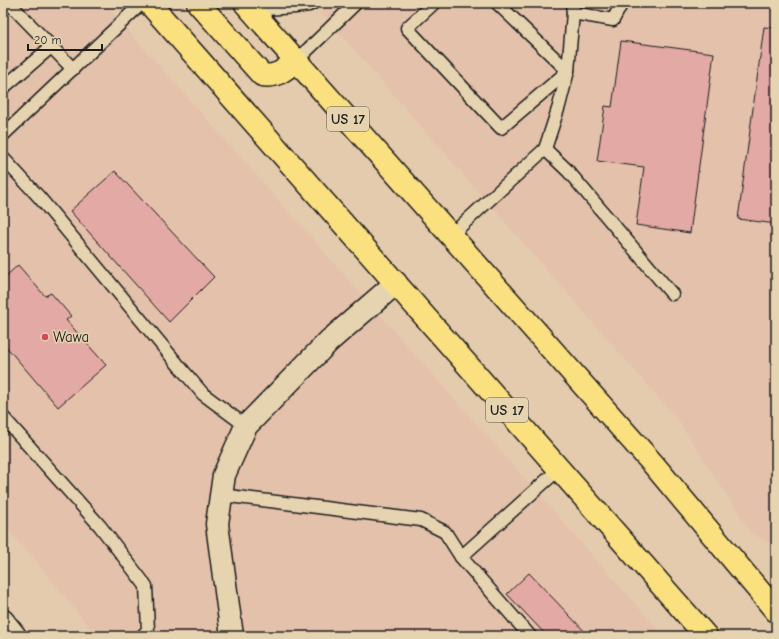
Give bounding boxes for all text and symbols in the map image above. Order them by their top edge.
scale bar [28,26,102,52]
text: 20 m [34,33,62,47]
road number: US 17 [327,107,369,131]
place label: Wawa [53,328,89,346]
marker: Wawa [40,332,50,342]
road number: US 17 [486,398,528,422]

